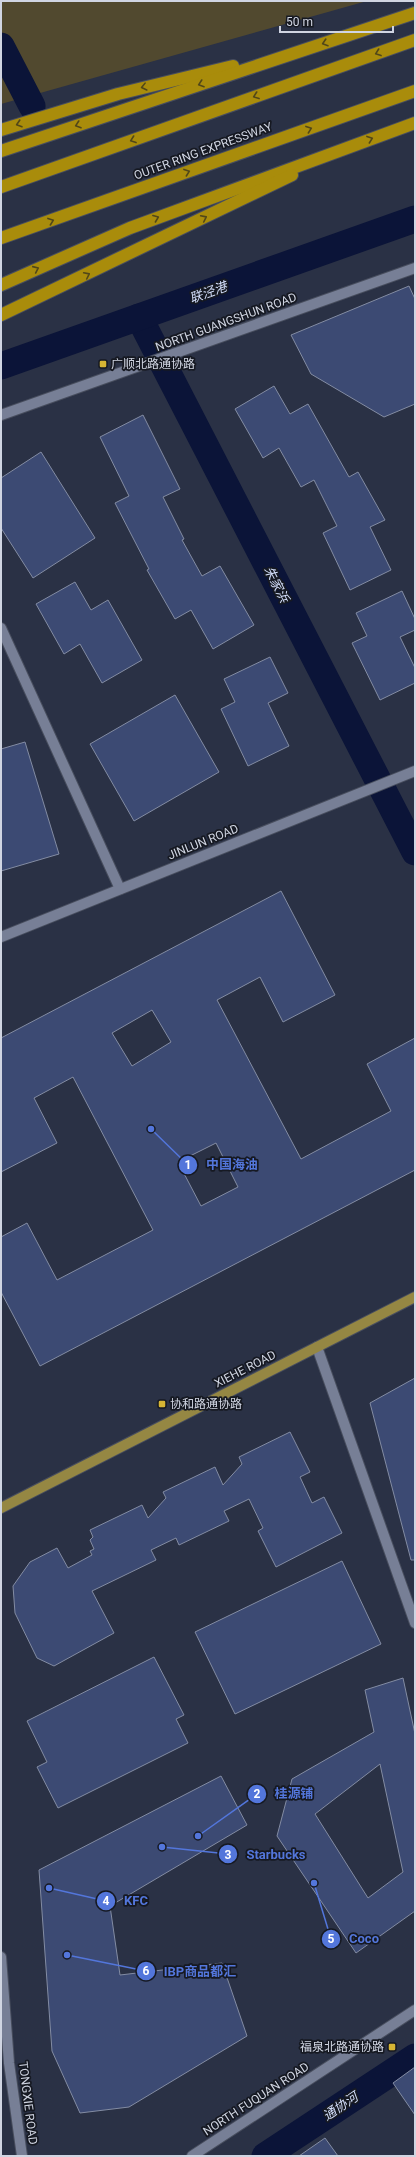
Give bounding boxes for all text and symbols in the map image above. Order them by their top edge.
scale bar [280,8,393,34]
text: 50 m [286,15,313,29]
one-way arrow [321,38,328,47]
one-way arrow [375,48,382,56]
one-way arrow [198,79,205,88]
one-way arrow [141,83,147,91]
one-way arrow [252,92,259,100]
one-way arrow [16,119,23,128]
street label: OUTER RING EXPRESSWAY [132,119,275,183]
one-way arrow [75,120,82,129]
one-way arrow [305,125,312,133]
one-way arrow [130,135,137,143]
one-way arrow [366,135,373,144]
one-way arrow [183,169,190,177]
one-way arrow [153,215,160,223]
one-way arrow [199,215,207,223]
one-way arrow [47,217,54,225]
one-way arrow [32,266,40,274]
one-way arrow [82,272,90,280]
water label: 联泾港 [187,278,231,306]
street label: NORTH GUANGSHUN ROAD [154,290,299,354]
place label: 广顺北路通协路 [111,357,195,371]
marker: 广顺北路通协路 [98,359,108,369]
water label: 朱家浜 [261,563,293,606]
street label: JINLUN ROAD [166,821,241,863]
callout: 中国海油 [178,1152,266,1177]
text: 中国海油 [206,1157,258,1172]
text: 1 [185,1158,191,1172]
street label: XIEHE ROAD [212,1347,278,1390]
place label: 协和路通协路 [170,1397,242,1411]
marker: 协和路通协路 [157,1399,167,1409]
callout: 桂源铺 [247,1781,322,1806]
text: 桂源铺 [274,1786,314,1801]
text: 2 [254,1787,261,1801]
callout: Starbucks [218,1842,313,1867]
text: Starbucks [246,1847,306,1862]
text: 3 [225,1848,232,1862]
callout: KFC [96,1888,156,1913]
text: KFC [124,1893,148,1908]
text: 4 [103,1894,110,1908]
callout: Coco [321,1926,387,1951]
text: Coco [349,1931,379,1946]
text: 5 [328,1932,335,1946]
callout: IBP商品都汇 [136,1959,244,1984]
text: 6 [143,1964,150,1978]
text: IBP商品都汇 [164,1964,236,1979]
place label: 福泉北路通协路 [300,2040,384,2054]
marker: 福泉北路通协路 [387,2042,397,2052]
street label: NORTH FUQUAN ROAD [200,2059,312,2138]
street label: TONGXIE ROAD [16,2061,40,2146]
water label: 通协河 [320,2088,363,2124]

